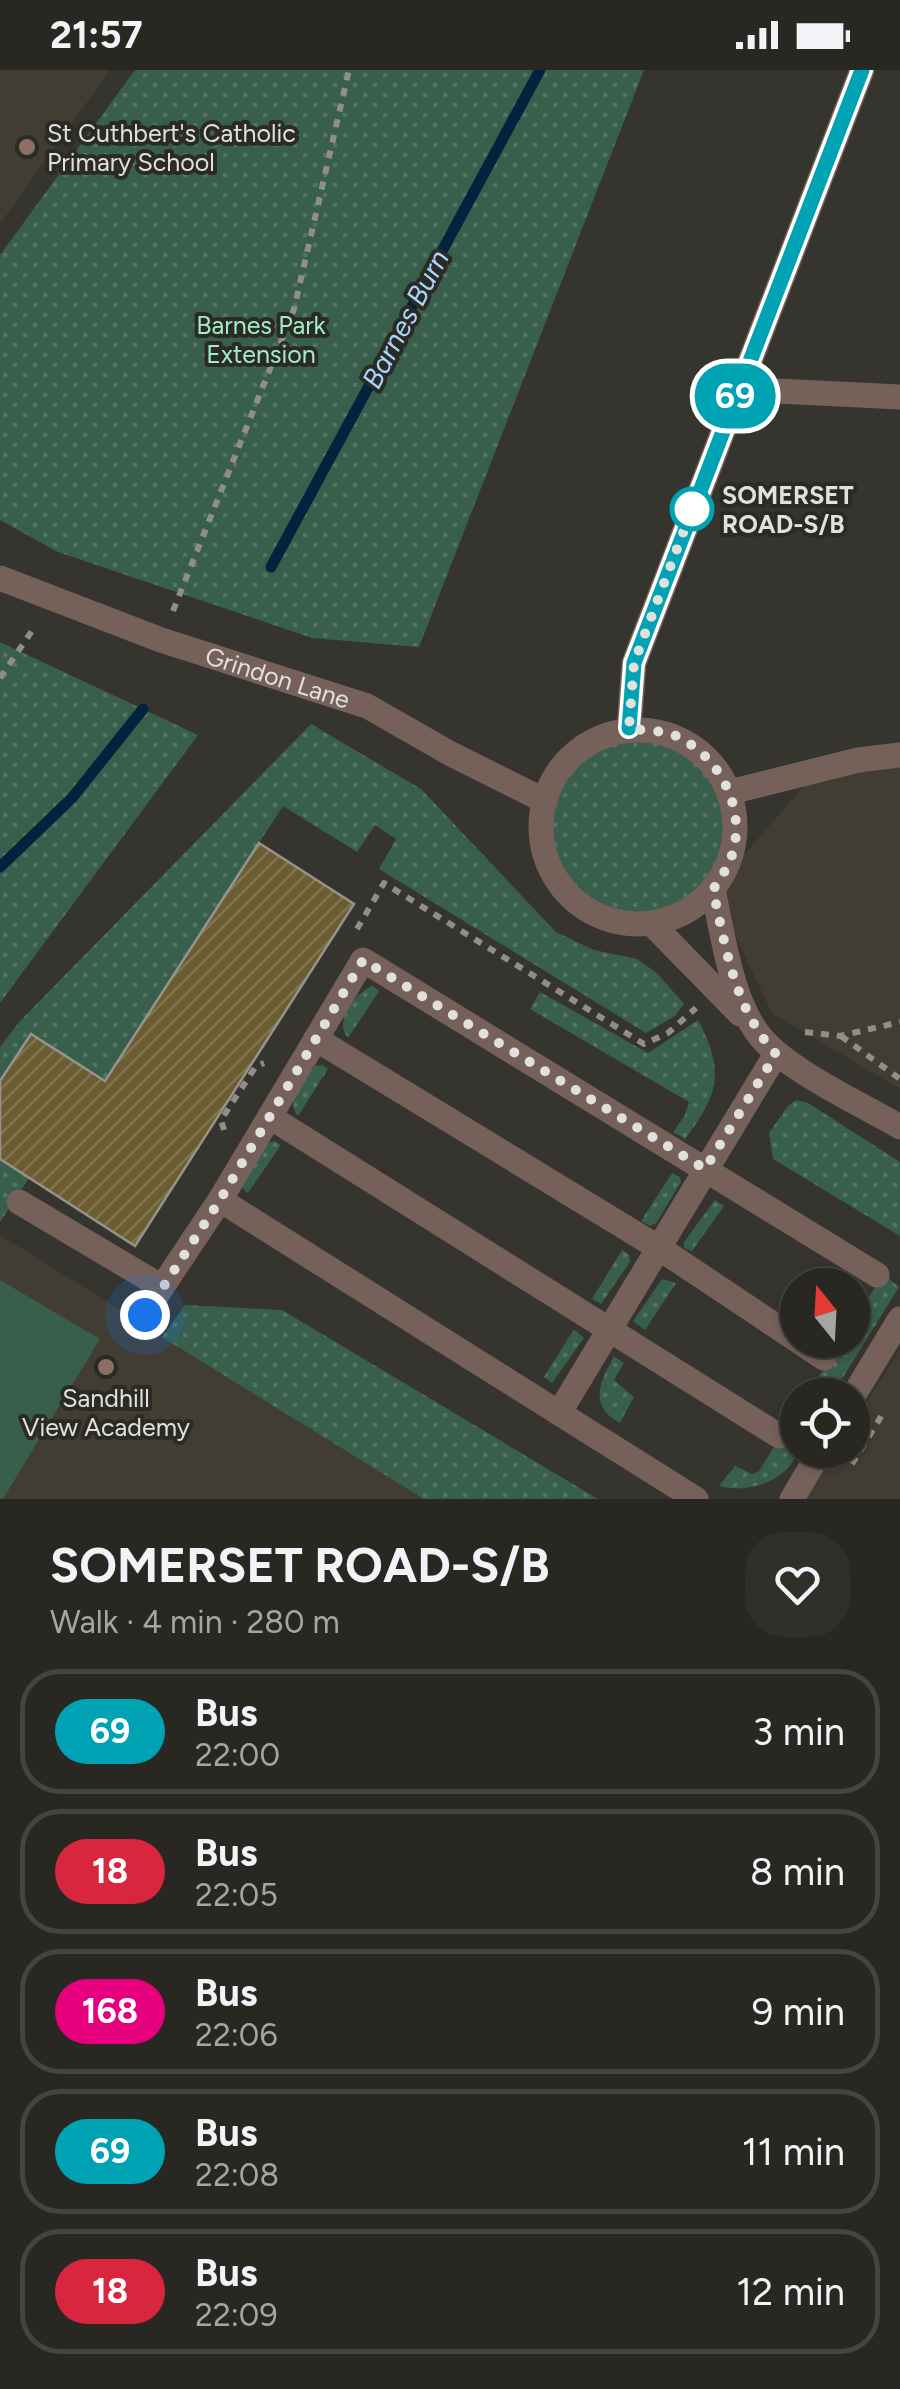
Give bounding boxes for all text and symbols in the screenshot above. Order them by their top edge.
text: 21:57 [50,12,143,58]
place label: St Cuthbert's Catholic Primary School [47,118,296,177]
marker: St Cuthbert's Catholic Primary School [16,136,38,158]
water label: Barnes Burn [354,244,456,394]
park label: Barnes Park Extension [196,310,327,369]
line badge: 69 [690,364,780,428]
text: 69 [715,375,755,417]
place label: SOMERSET ROAD-S/B [722,480,854,539]
marker: SOMERSET ROAD-S/B [671,488,713,530]
street label: Grindon Lane [202,640,354,715]
north arrow [780,1268,870,1358]
map controls [780,1268,870,1468]
your location [120,1290,170,1340]
marker: Sandhill View Academy [95,1356,117,1378]
button: locate [780,1378,870,1468]
place label: Sandhill View Academy [22,1383,190,1442]
button: heart [745,1532,850,1637]
text: SOMERSET ROAD-S/B [50,1536,550,1594]
text: Walk · 4 min · 280 m [50,1603,340,1641]
text: Bus [195,1690,258,1736]
text: 3 min [753,1709,845,1755]
text: 69 [90,1710,130,1752]
text: 22:00 [195,1736,280,1774]
text: Bus [195,1830,258,1876]
text: 8 min [750,1849,845,1895]
text: 18 [92,1850,128,1892]
text: 22:05 [195,1876,278,1914]
text: Bus [195,1970,258,2016]
text: 9 min [752,1989,845,2035]
text: 168 [82,1990,138,2032]
text: 22:06 [195,2016,278,2054]
text: Bus [195,2110,258,2156]
text: 11 min [742,2129,845,2175]
text: 69 [90,2130,130,2172]
text: 22:08 [195,2156,279,2194]
text: Bus [195,2250,258,2296]
text: 12 min [736,2269,845,2315]
text: 18 [92,2270,128,2312]
text: 22:09 [195,2296,278,2334]

